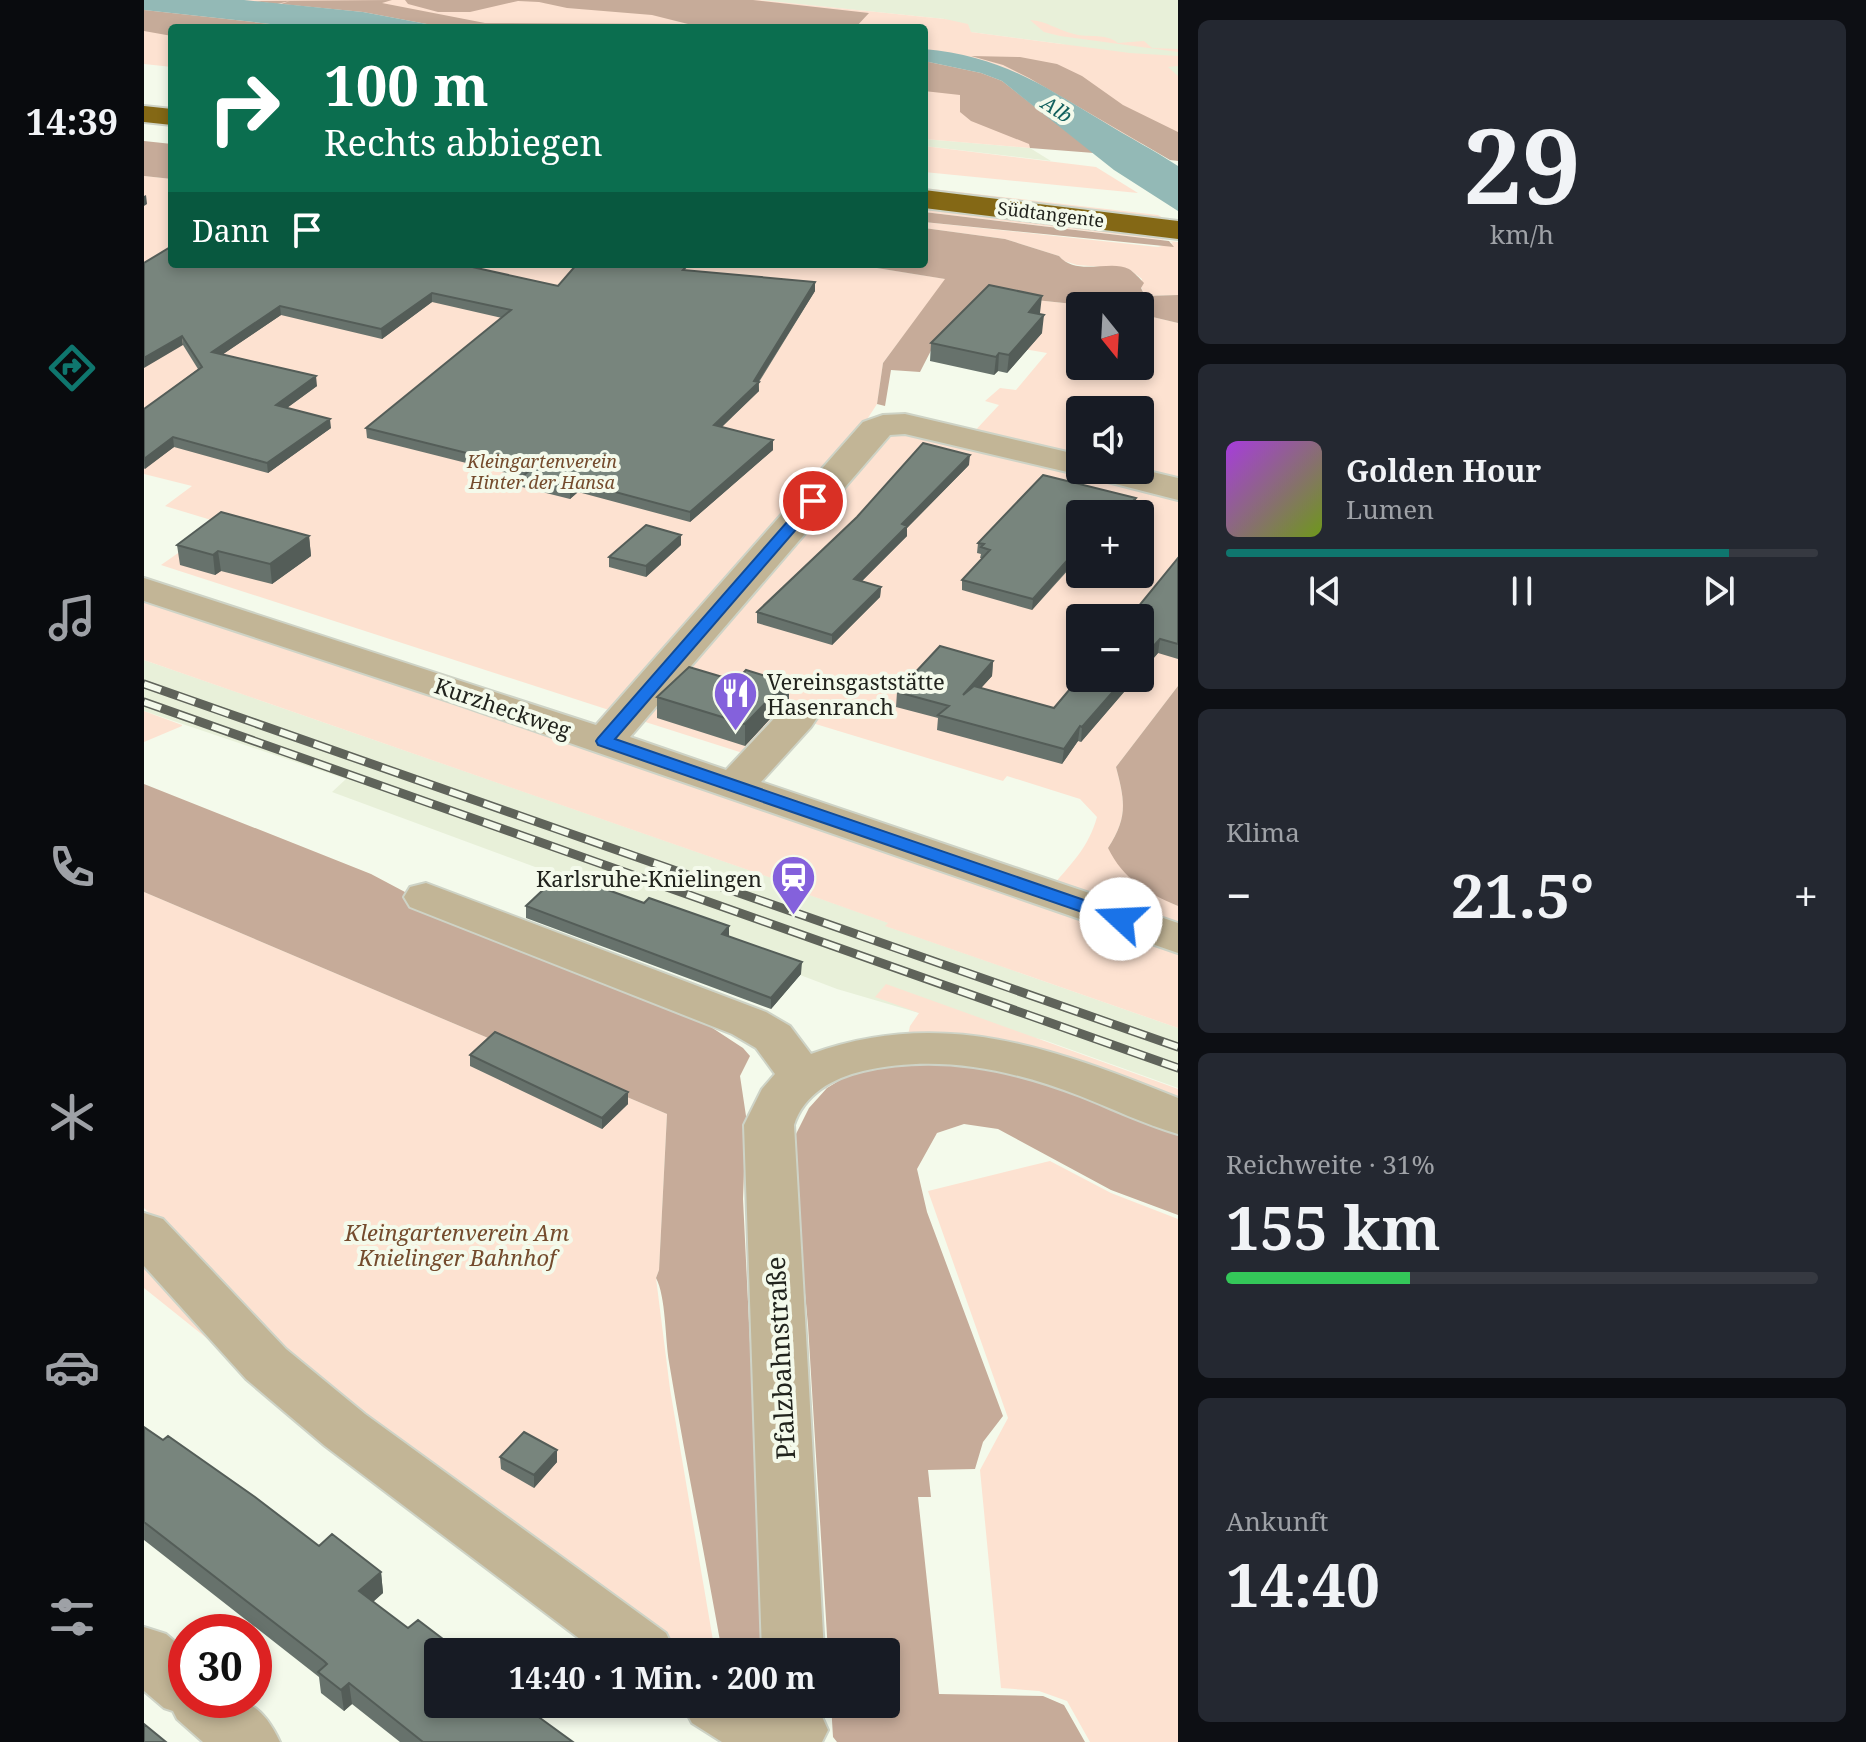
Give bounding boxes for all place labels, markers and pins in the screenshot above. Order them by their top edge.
pin [779,467,847,535]
place label: Vereinsgaststätte Hasenranch [767,666,945,721]
restaurant icon: Vereinsgaststätte Hasenranch [712,670,760,733]
station icon: Karlsruhe-Knielingen [769,854,817,917]
place label: Karlsruhe-Knielingen [536,863,762,893]

